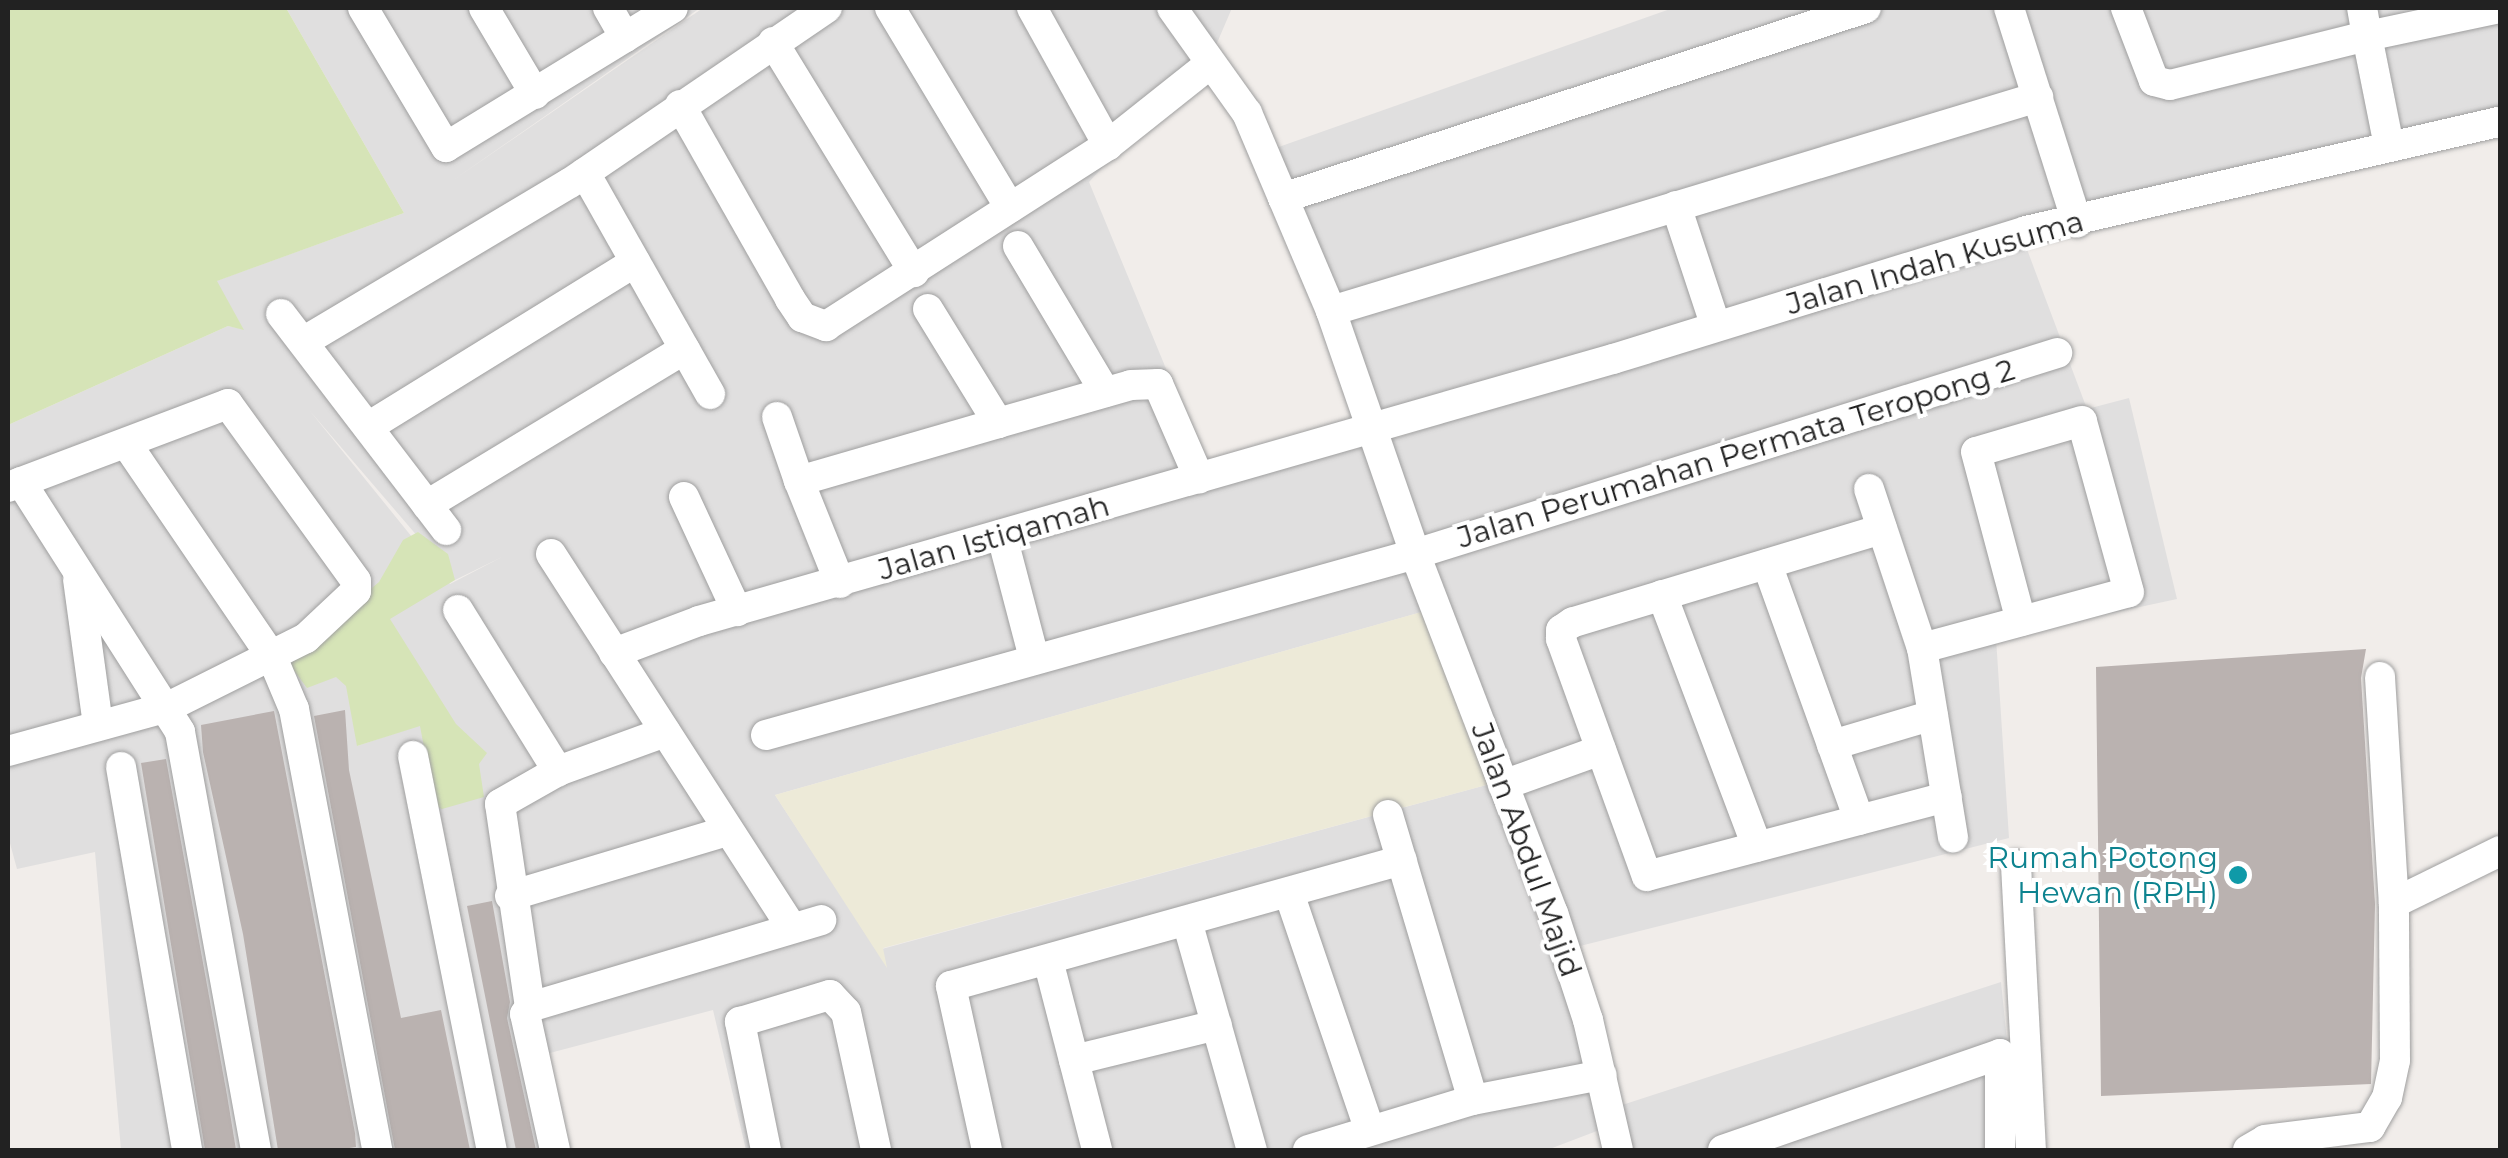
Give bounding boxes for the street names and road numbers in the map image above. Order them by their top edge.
street label: Jalan Indah Kusuma [1782,203,2088,323]
street label: Jalan Perumahan Permata Teropong 2 [1453,352,2019,556]
street label: Jalan Istiqamah [874,488,1114,588]
street label: Jalan Abdul Majid [1463,718,1589,982]

